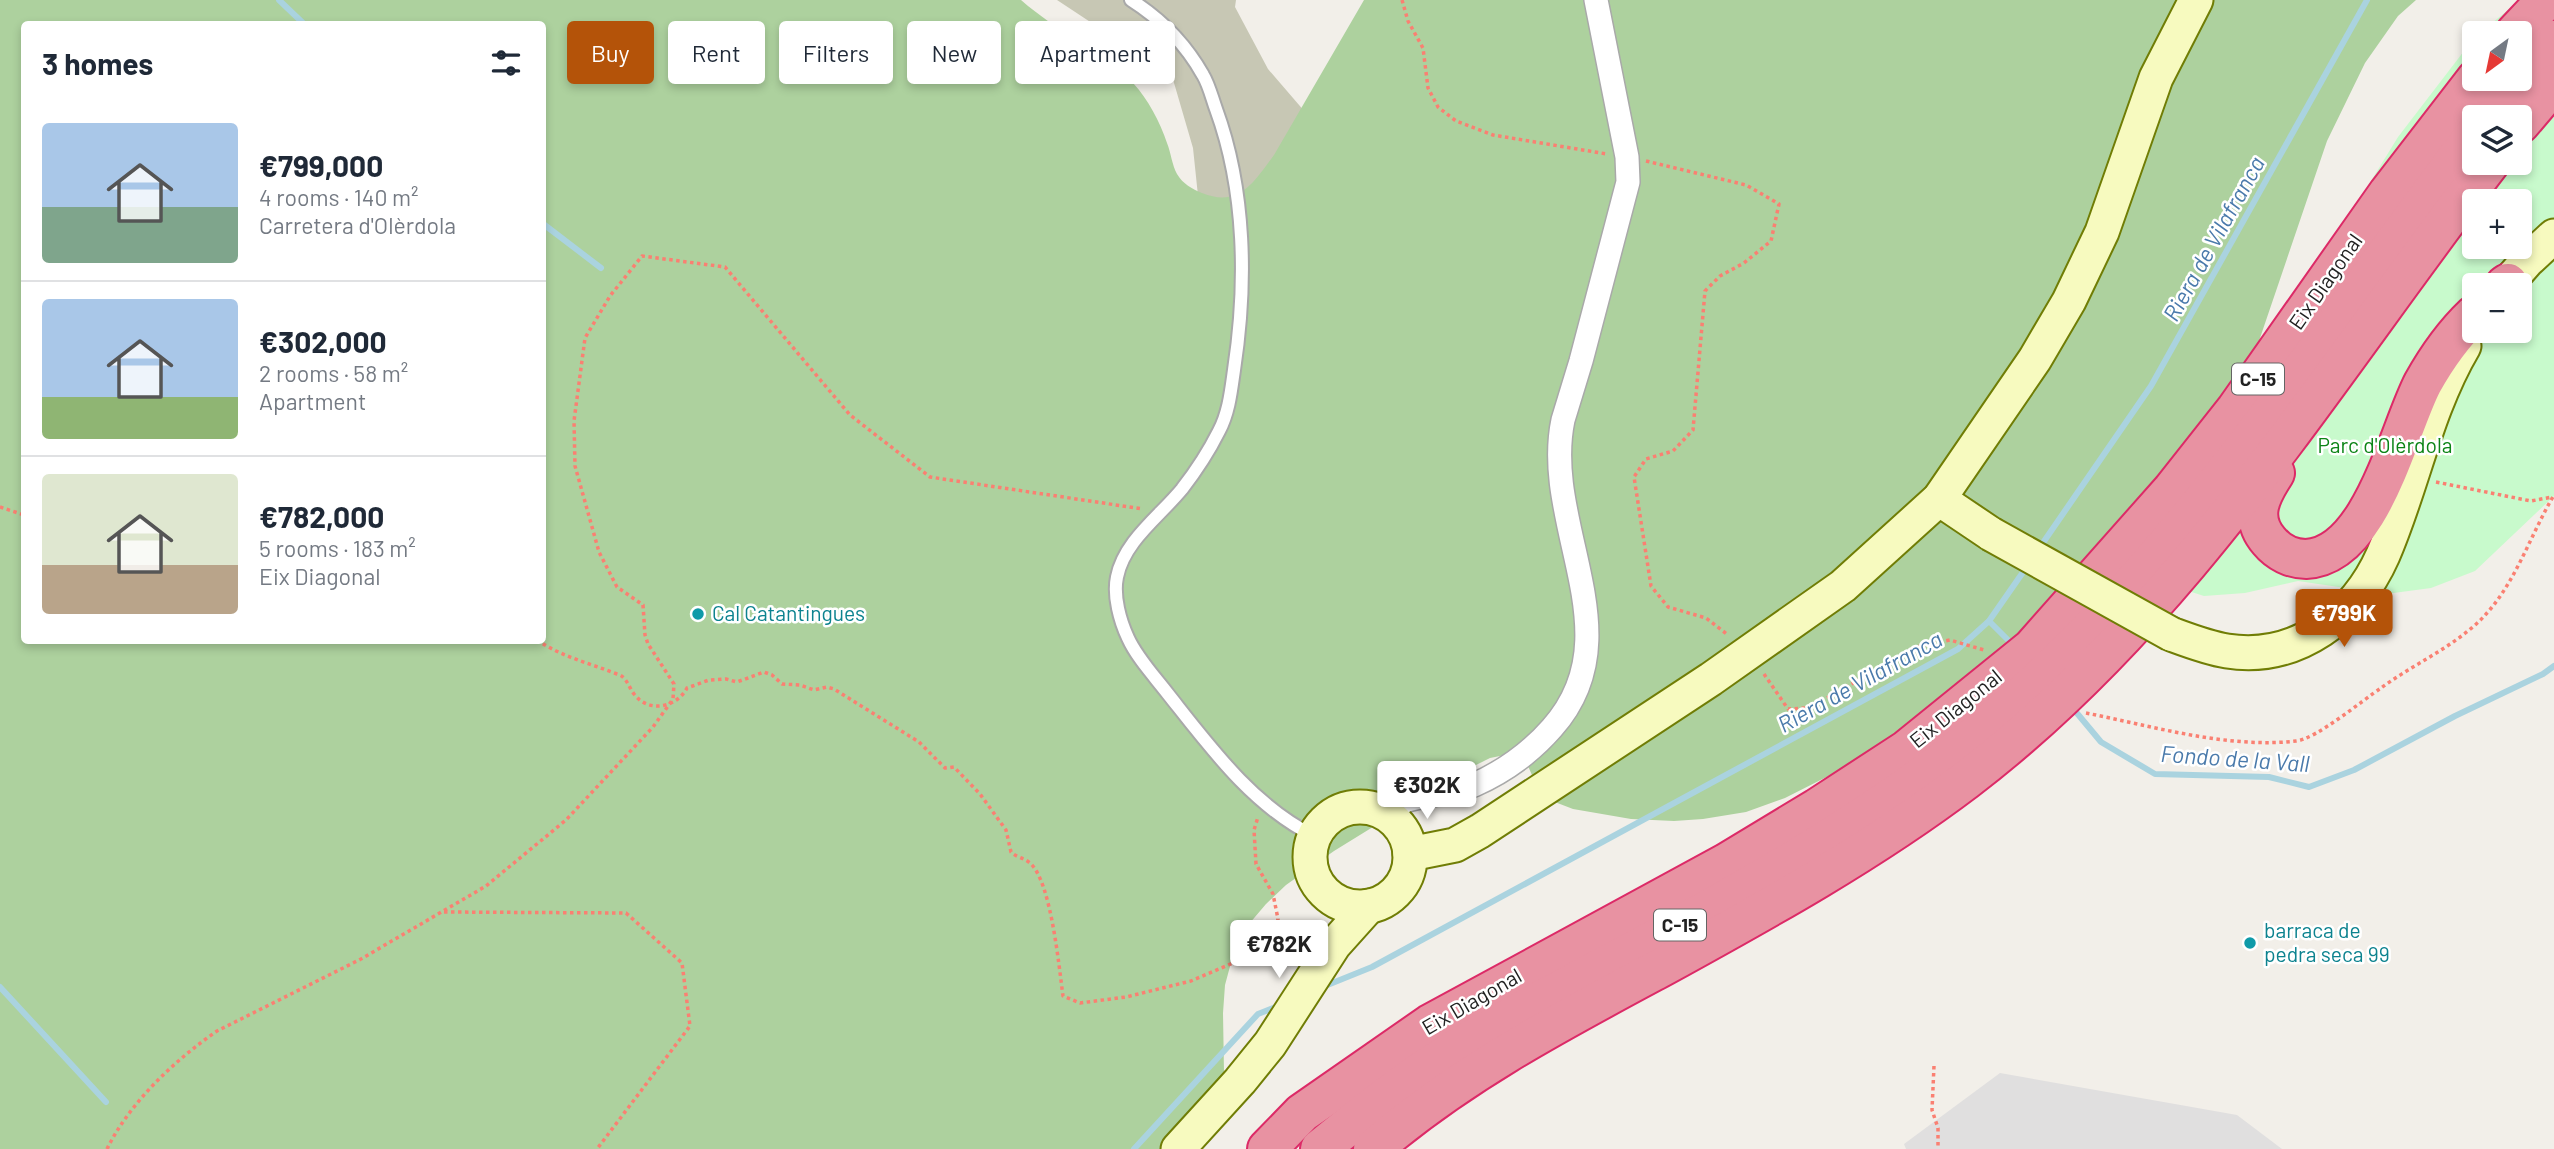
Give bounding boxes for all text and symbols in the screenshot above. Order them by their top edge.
chip: Buy [567,21,654,84]
chip: Rent [668,21,765,84]
chip: Filters [779,21,893,84]
chip: New [907,21,1001,84]
chip: Apartment [1015,21,1175,84]
north arrow [2462,21,2532,91]
map controls [2462,21,2532,343]
icon: filters [487,44,525,82]
text: 3 homes [42,45,153,81]
button: layers [2462,105,2532,175]
text: €799,000 [259,147,383,183]
icon: home [98,151,182,235]
water label: Riera de Vilafranca [2156,151,2270,326]
text: 4 rooms · 140 m² [259,183,419,211]
button: + [2462,189,2532,259]
text: Carretera d'Olèrdola [259,211,456,239]
street label: Eix Diagonal [2283,229,2367,334]
button: − [2462,273,2532,343]
text: €302,000 [259,323,387,359]
icon: home [98,327,182,411]
text: 2 rooms · 58 m² [259,359,408,387]
road number: C-15 [2232,364,2284,394]
text: Apartment [259,387,366,415]
park label: Parc d'Olèrdola [2317,432,2453,457]
text: €782,000 [259,498,384,534]
icon: home [98,502,182,586]
text: 5 rooms · 183 m² [259,534,416,562]
text: Eix Diagonal [259,562,380,590]
pin: €799K [2295,590,2393,649]
text: €799K [2312,598,2376,626]
place label: Cal Catantingues [712,600,865,625]
marker: Cal Catantingues [690,606,706,622]
water label: Riera de Vilafranca [1772,624,1947,738]
street label: Eix Diagonal [1904,663,2006,752]
water label: Fondo de la Vall [2160,739,2311,777]
pin: €302K [1378,762,1476,821]
text: €302K [1393,770,1461,798]
road number: C-15 [1654,909,1706,940]
place label: barraca de pedra seca 99 [2264,917,2390,966]
pin: €782K [1230,920,1328,980]
text: €782K [1246,929,1312,957]
marker: barraca de pedra seca 99 [2242,935,2258,951]
street label: Eix Diagonal [1417,962,1526,1039]

